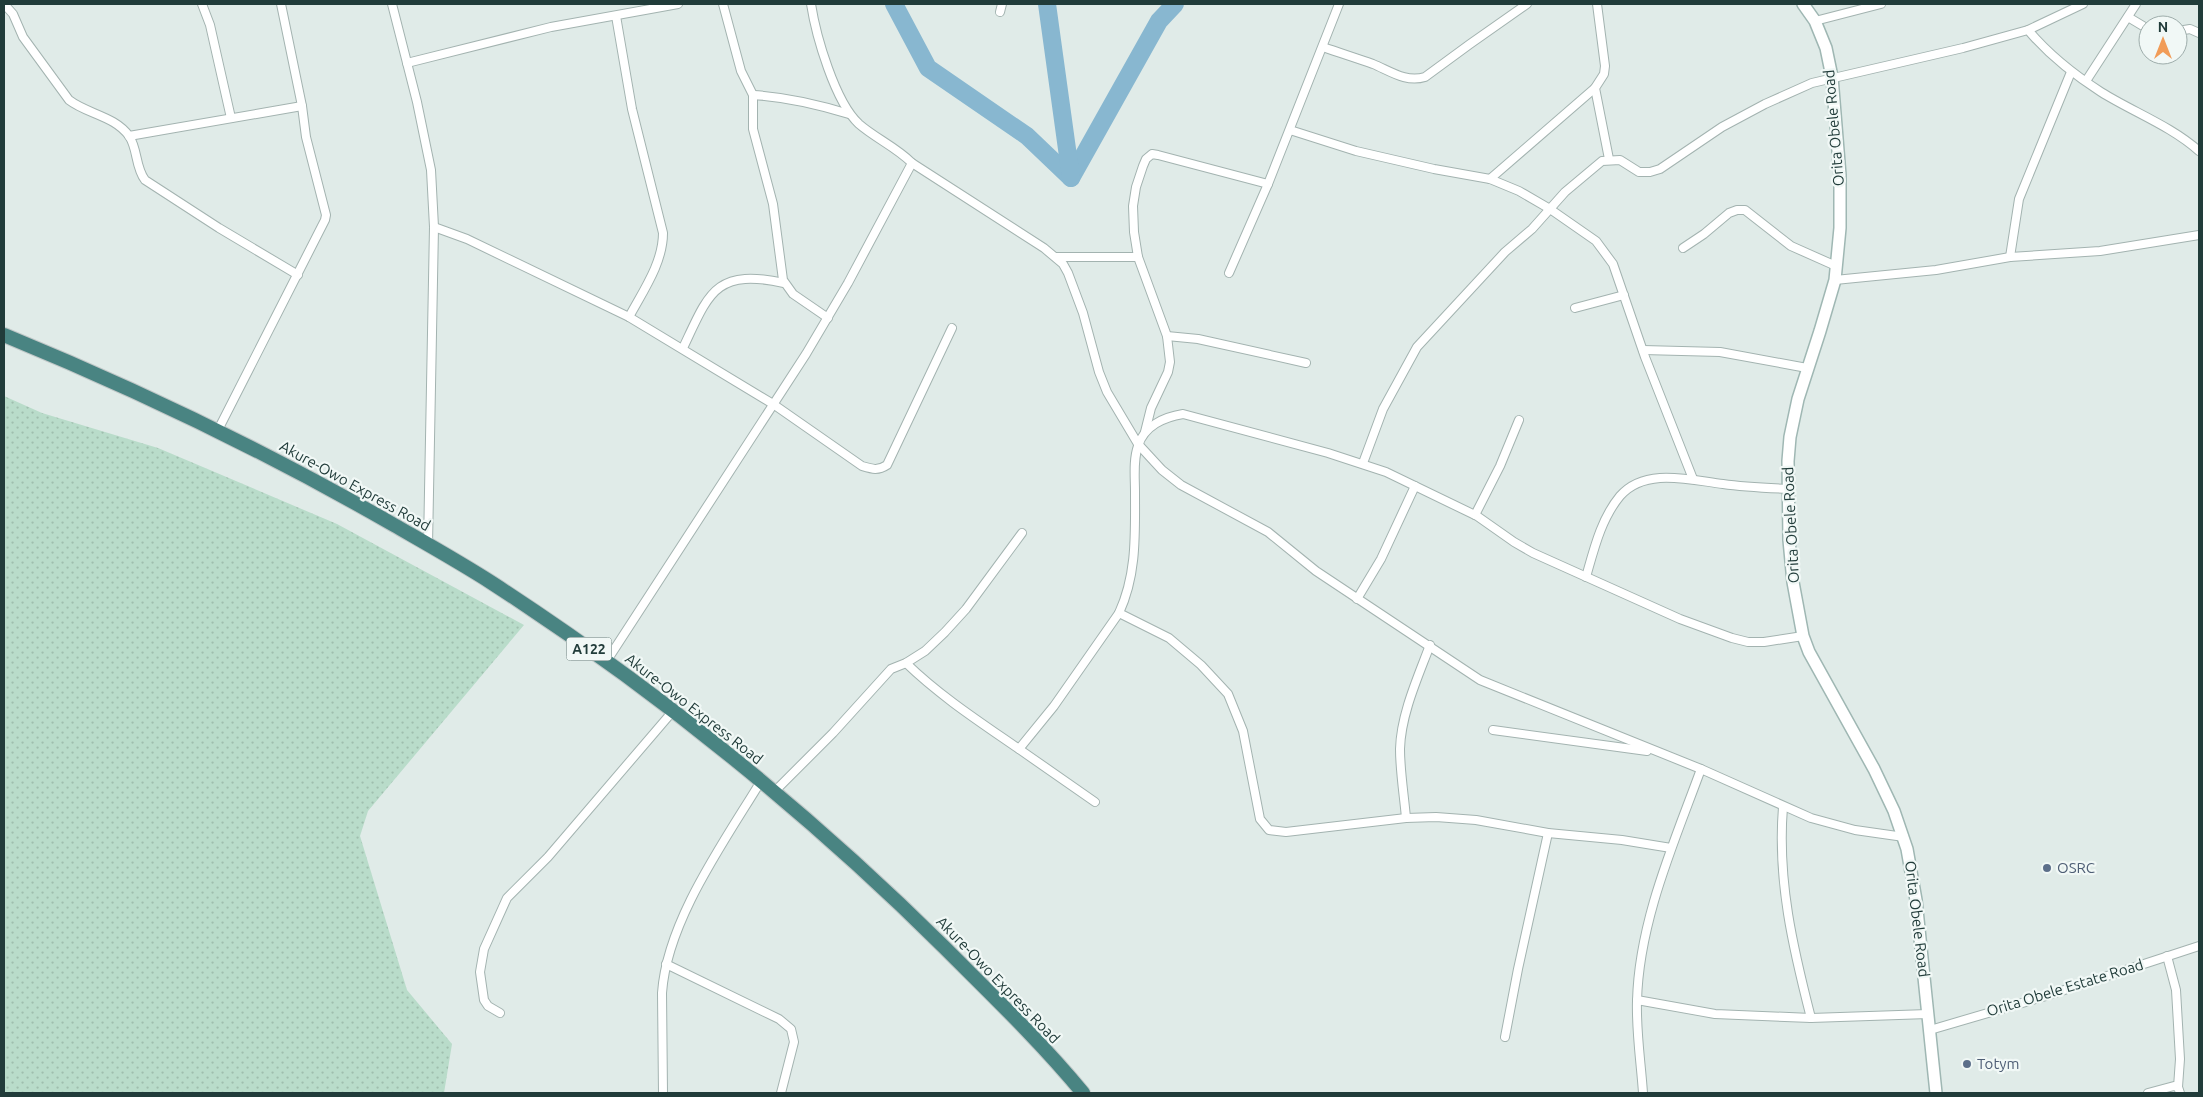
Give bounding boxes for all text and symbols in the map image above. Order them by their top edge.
north arrow [2138,15,2188,65]
text: N [2158,19,2168,35]
street label: Orita Obele Road [1820,69,1847,187]
street label: Akure-Owo Express Road [277,437,434,534]
street label: Orita Obele Road [1779,466,1802,584]
road number: A122 [566,638,612,661]
street label: Akure-Owo Express Road [622,650,766,768]
place label: OSRC [2057,859,2095,876]
street label: Orita Obele Road [1902,860,1933,978]
marker: OSRC [2041,862,2053,874]
street label: Akure-Owo Express Road [933,913,1063,1047]
street label: Orita Obele Estate Road [1984,956,2145,1019]
place label: Totym [1977,1055,2019,1072]
marker: Totym [1961,1058,1973,1070]

